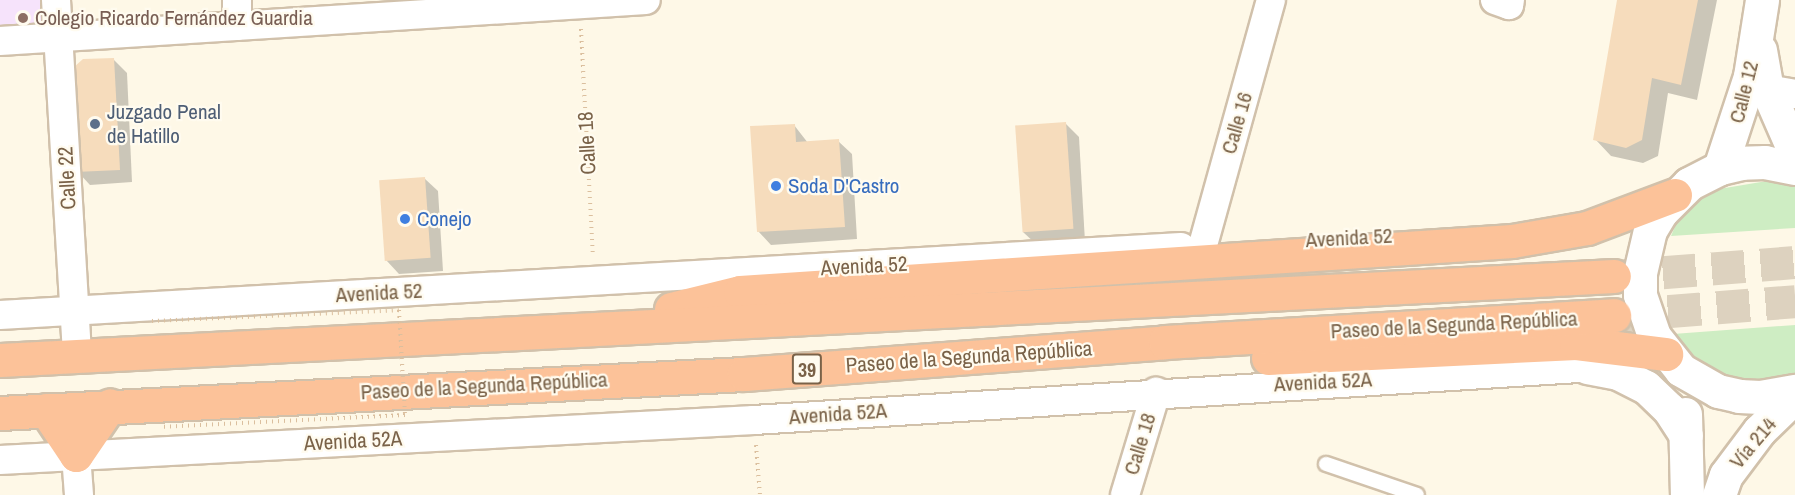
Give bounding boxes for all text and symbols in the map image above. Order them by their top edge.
place label: Colegio Ricardo Fernández Guardia [35,5,313,31]
marker: Colegio Ricardo Fernández Guardia [16,11,30,25]
street label: Calle 12 [1724,58,1764,126]
street label: Calle 16 [1216,89,1258,157]
place label: Juzgado Penal de Hatillo [107,99,221,149]
street label: Calle 18 [573,111,601,175]
marker: Juzgado Penal de Hatillo [88,117,102,131]
street label: Calle 22 [53,146,81,210]
place label: Soda D'Castro [788,173,899,199]
marker: Soda D'Castro [769,179,783,193]
place label: Conejo [417,206,472,232]
marker: Conejo [398,212,412,226]
street label: Avenida 52 [1305,223,1393,253]
street label: Avenida 52 [820,251,908,281]
street label: Avenida 52 [335,278,423,308]
street label: Paseo de la Segunda República [1330,306,1578,344]
street label: Paseo de la Segunda República [845,336,1093,378]
road number: 39 [790,352,824,386]
street label: Paseo de la Segunda República [360,367,608,405]
street label: Avenida 52A [1273,367,1373,397]
street label: Avenida 52A [788,398,888,430]
street label: Calle 18 [1119,410,1161,478]
street label: Vía 214 [1724,412,1782,474]
street label: Avenida 52A [303,426,403,456]

